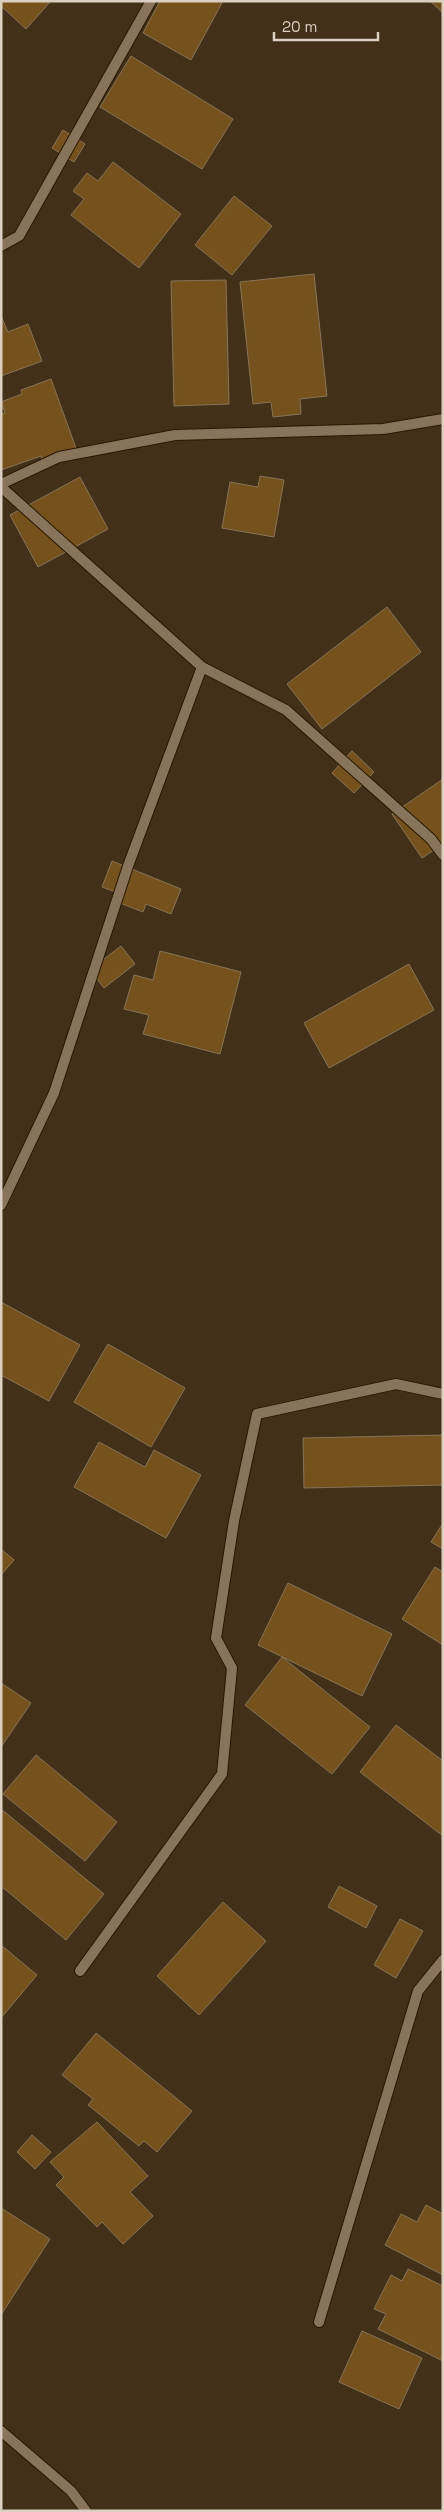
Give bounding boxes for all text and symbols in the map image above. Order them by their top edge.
scale bar [274,10,378,42]
text: 20 m [282,17,317,36]

